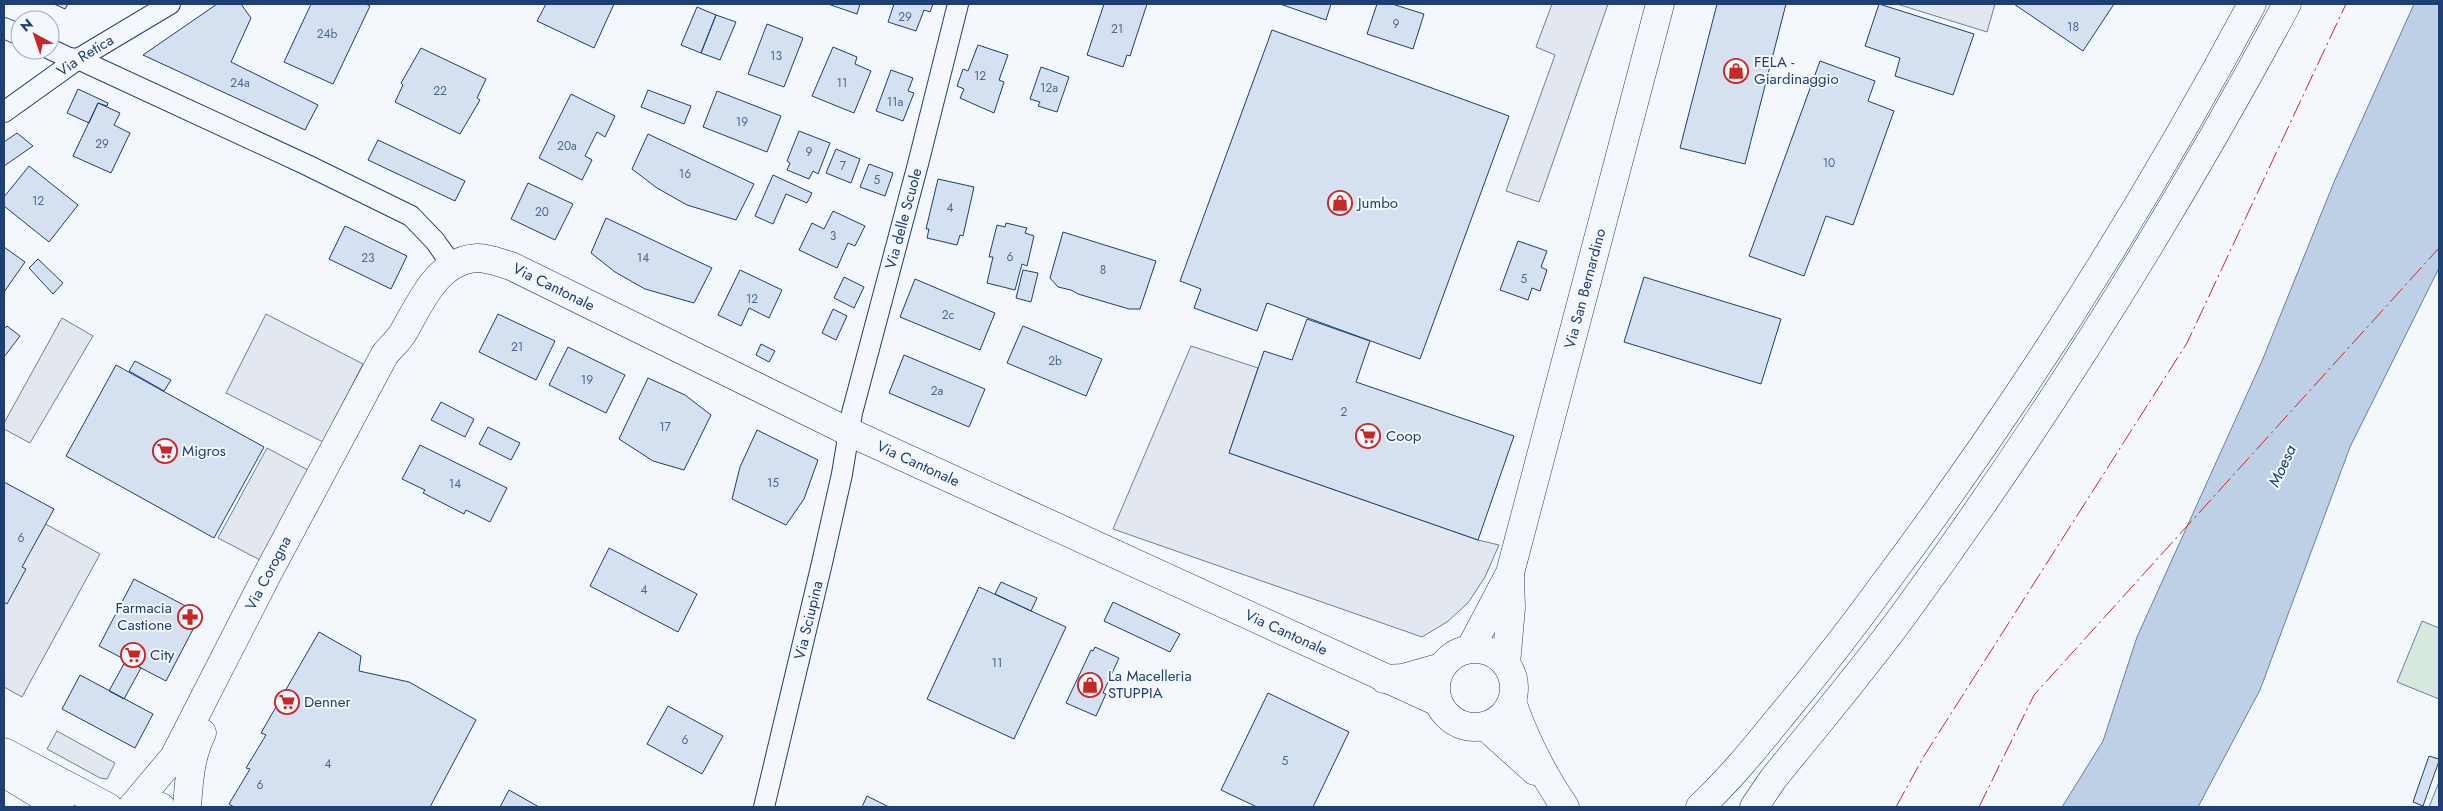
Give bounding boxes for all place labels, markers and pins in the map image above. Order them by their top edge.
place label: FELA - Giardinaggio [1754,51,1839,90]
shop icon: FELA - Giardinaggio [1723,58,1749,84]
shop icon: Jumbo [1327,190,1353,216]
place label: Jumbo [1356,192,1398,214]
supermarket icon: Coop [1355,423,1381,449]
place label: Coop [1386,425,1422,447]
supermarket icon: Migros [152,438,178,464]
place label: Migros [182,440,226,462]
place label: Farmacia Castione [115,597,172,636]
pharmacy icon: Farmacia Castione [177,604,203,630]
supermarket icon: City [120,642,146,668]
place label: City [150,644,175,666]
place label: La Macelleria STUPPIA [1108,665,1192,704]
shop icon: La Macelleria STUPPIA [1077,672,1103,698]
supermarket icon: Denner [274,689,300,715]
place label: Denner [304,691,351,713]

